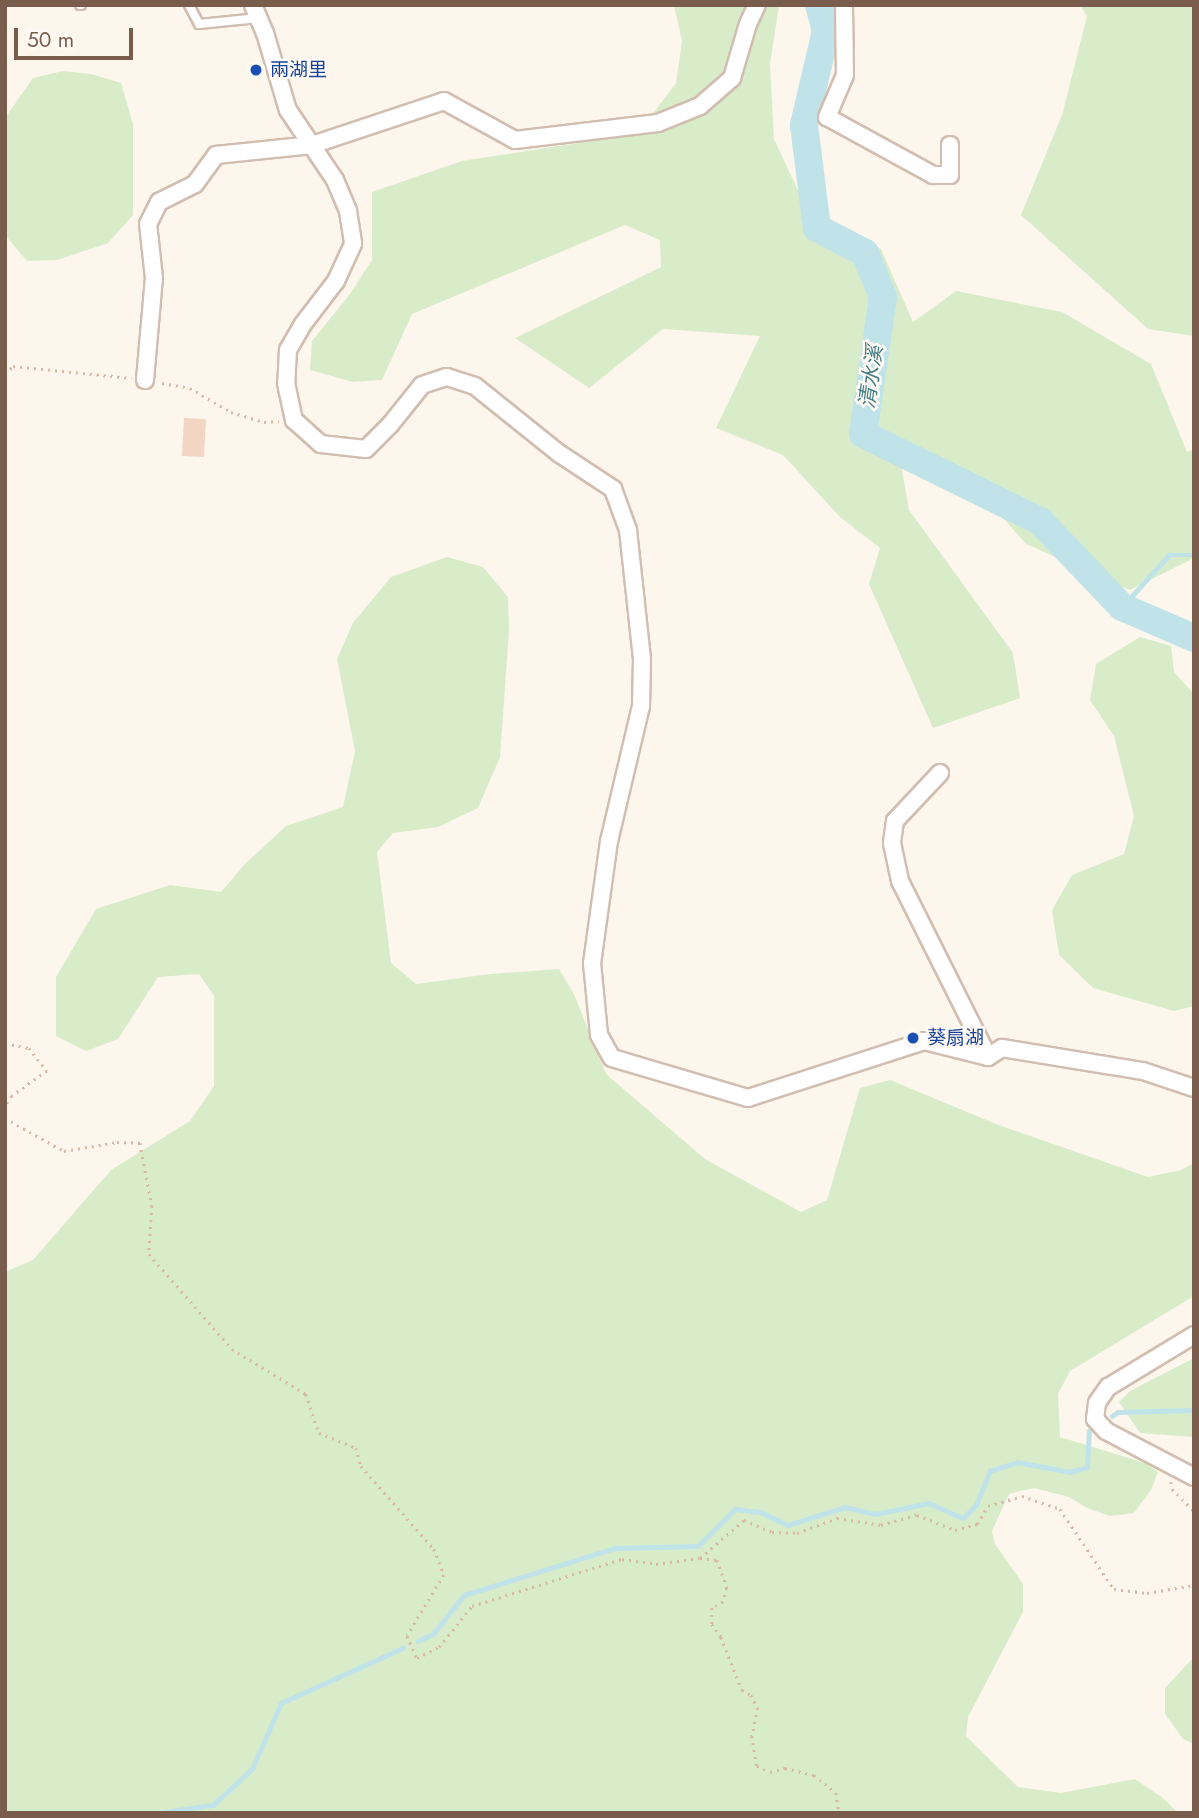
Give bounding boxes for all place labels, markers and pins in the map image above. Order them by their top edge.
place label: 兩湖里 [270,59,327,81]
marker: 兩湖里 [248,62,264,78]
place label: 葵扇湖 [927,1027,984,1049]
marker: 葵扇湖 [905,1030,921,1046]

